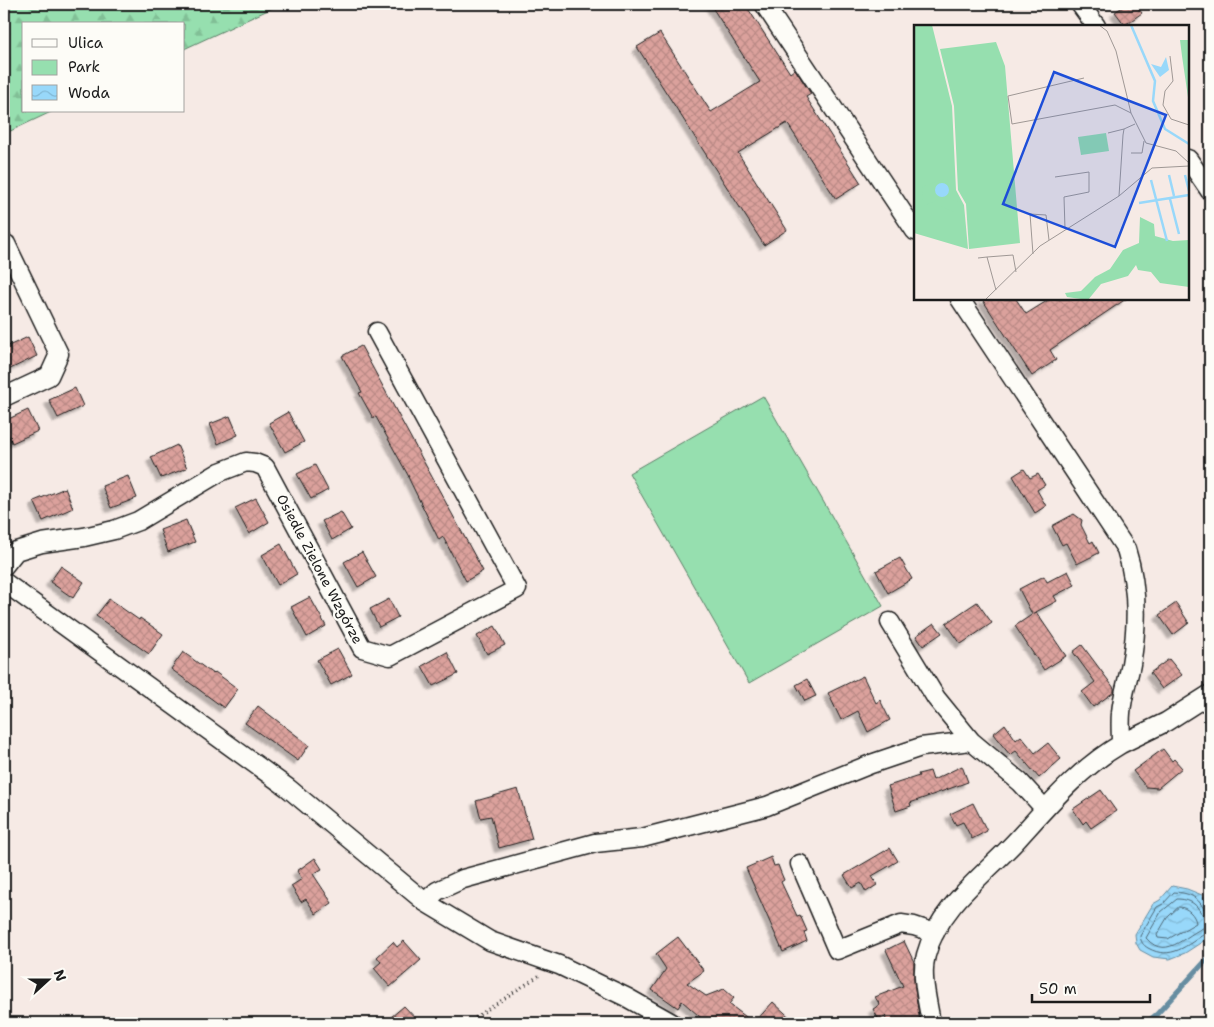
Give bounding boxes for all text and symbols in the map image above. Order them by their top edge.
legend [22,22,185,112]
inset map [914,25,1189,300]
text: Ulica [68,33,104,53]
text: Park [68,57,100,77]
text: Woda [68,83,110,103]
street label: Osiedle Zielone Wzgórze [273,491,367,647]
north arrow [22,954,72,1004]
text: N [50,967,71,984]
scale bar [1032,972,1149,1004]
text: 50 m [1039,979,1077,999]

